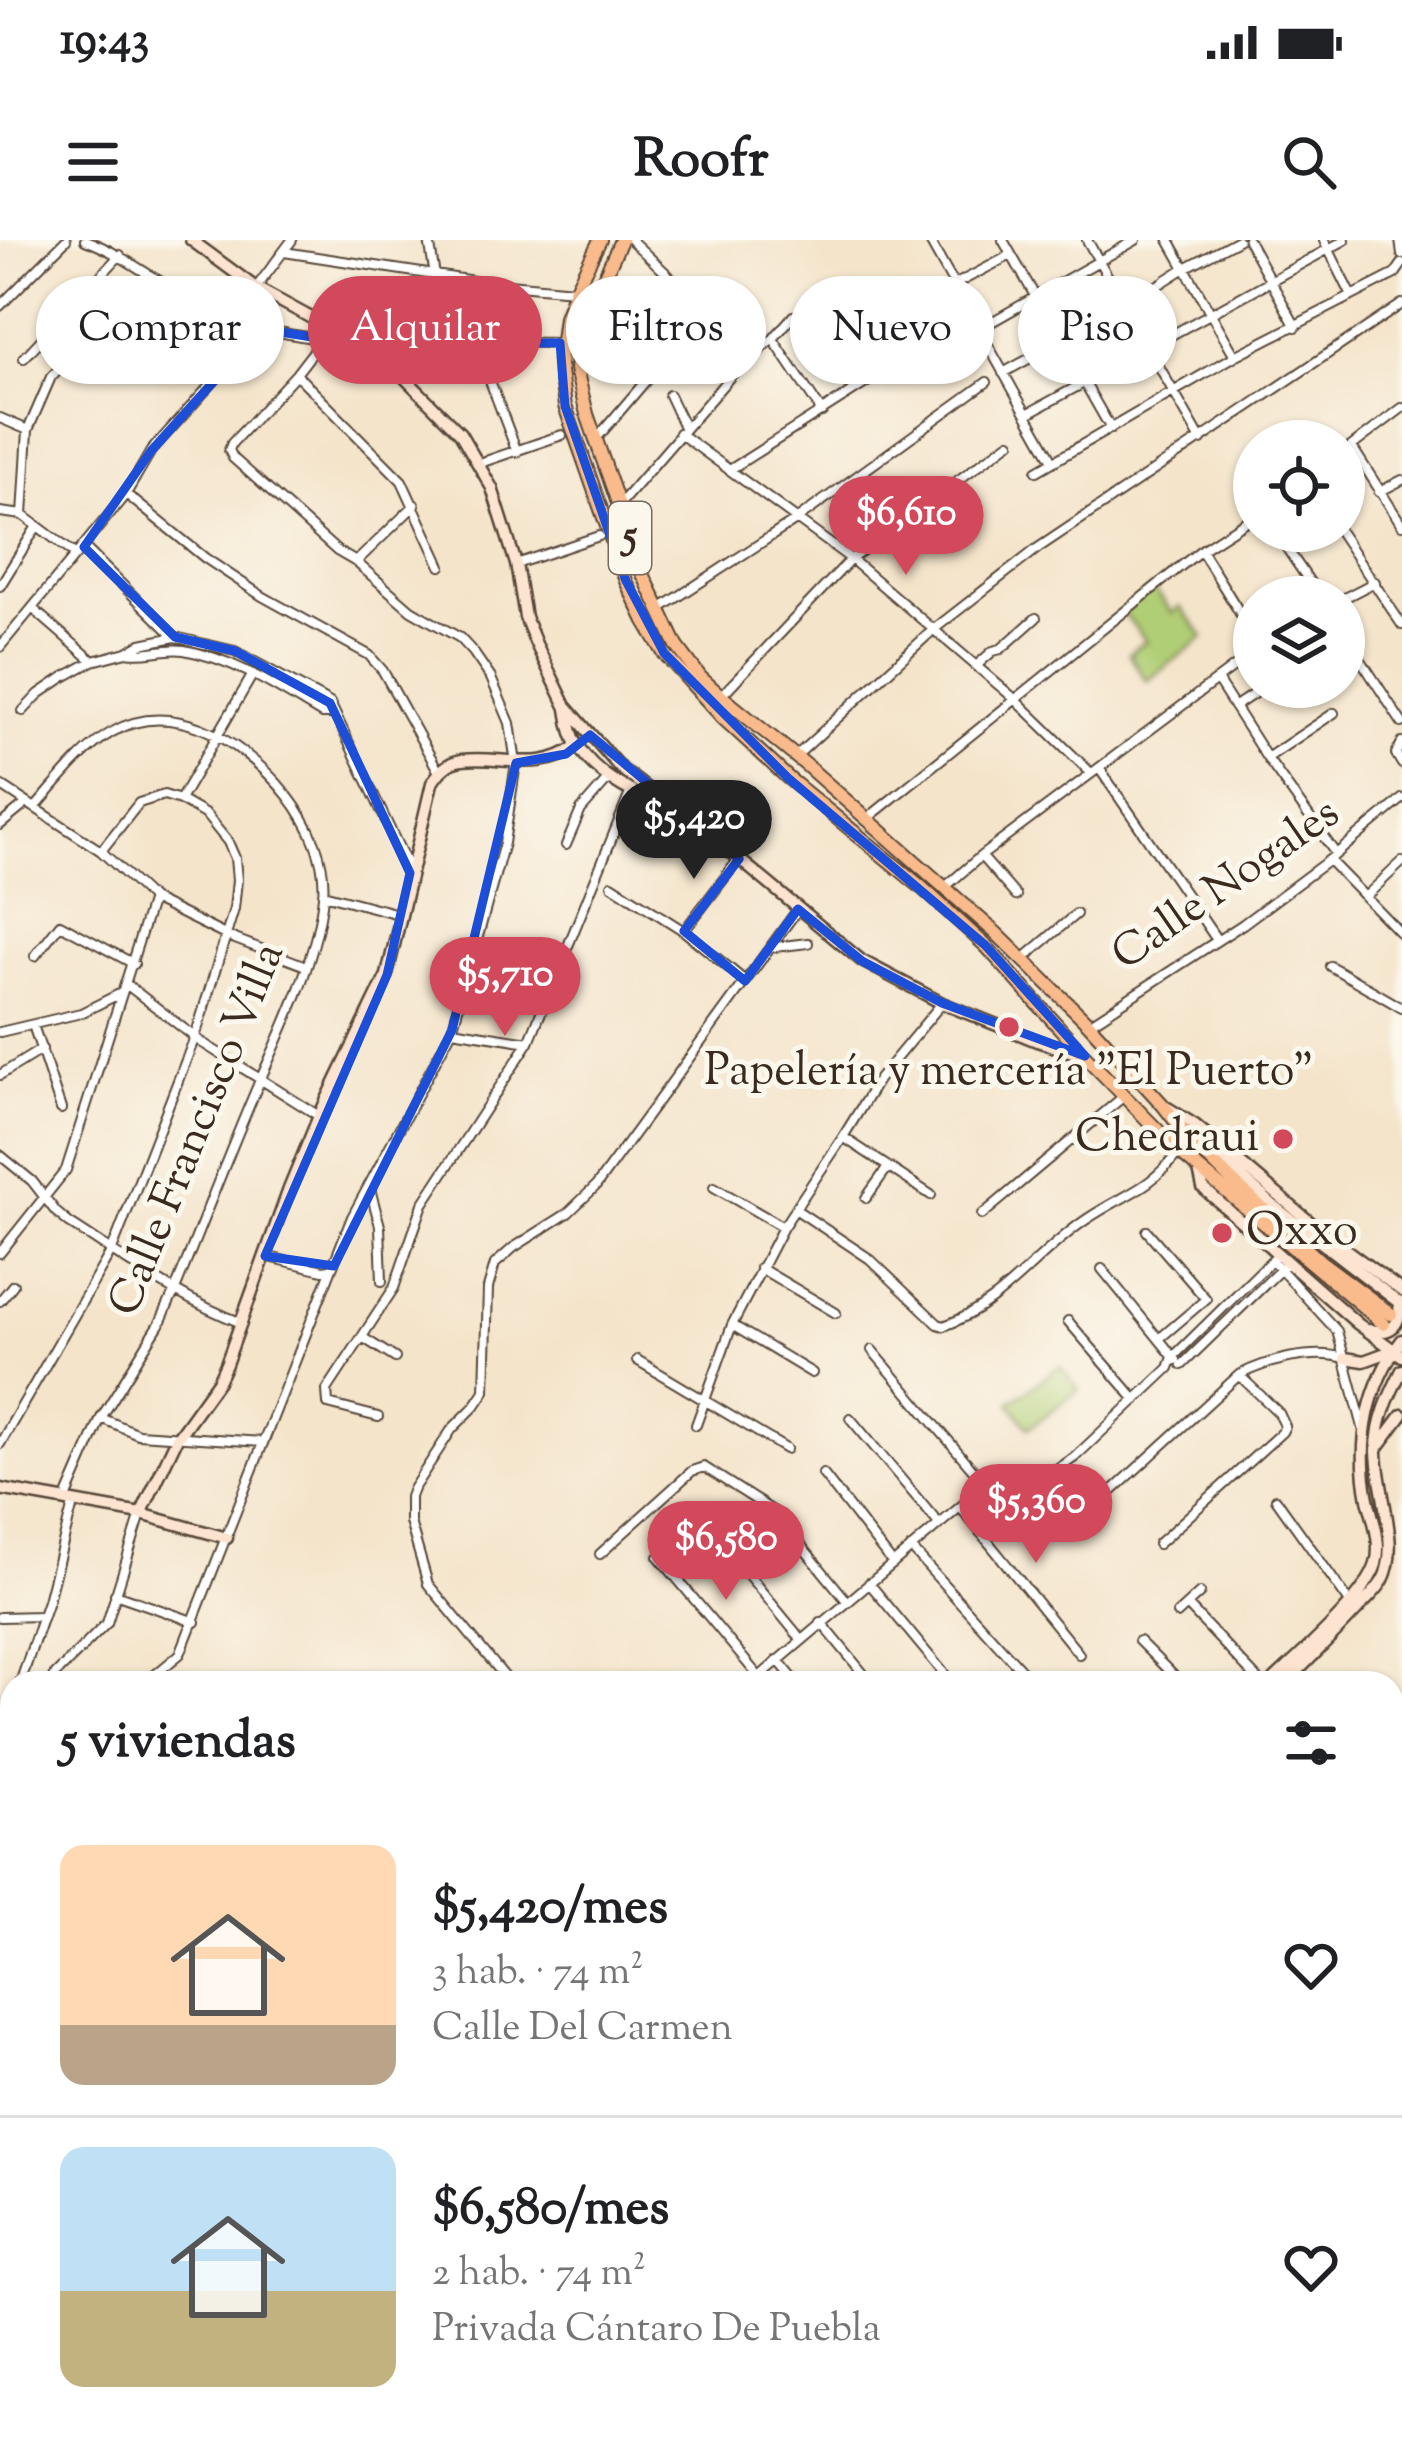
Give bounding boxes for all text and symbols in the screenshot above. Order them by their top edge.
text: 19:43 [60,10,149,75]
text: Roofr [633,123,769,201]
icon: menu [60,129,126,195]
icon: search [1276,129,1342,195]
chip: Comprar [36,276,284,384]
chip: Alquilar [308,276,542,384]
chip: Filtros [566,276,766,384]
chip: Nuevo [790,276,994,384]
chip: Piso [1018,276,1177,384]
map controls [1233,420,1365,708]
button: locate [1233,420,1365,552]
pin: $6,610 [808,476,1004,578]
text: $6,610 [856,487,956,543]
road number: 5 [609,502,651,574]
button: layers [1233,576,1365,708]
pin: $5,420 [596,780,792,882]
street label: Calle Nogales [1100,783,1354,989]
text: $5,420 [643,791,745,847]
street label: Calle Francisco Villa [94,934,304,1326]
pin: $5,710 [407,937,603,1039]
text: $5,710 [457,948,553,1004]
marker: Papelería y mercería "El Puerto" [996,1014,1022,1040]
place label: Papelería y mercería "El Puerto" [704,1041,1314,1106]
place label: Chedraui [1075,1107,1259,1172]
marker: Chedraui [1270,1126,1296,1152]
place label: Oxxo [1246,1201,1358,1266]
marker: Oxxo [1209,1220,1235,1246]
pin: $5,360 [938,1464,1134,1566]
text: $5,360 [986,1475,1086,1531]
pin: $6,580 [628,1501,824,1603]
text: $6,580 [674,1512,778,1568]
text: 5 viviendas [60,1707,296,1780]
icon: filters [1278,1710,1344,1776]
text: $5,420/mes [432,1873,668,1946]
icon: home [156,1893,300,2037]
icon: heart [1278,1932,1344,1998]
text: 3 hab. · 74 m² [432,1946,643,2002]
text: Calle Del Carmen [432,2002,733,2058]
text: $6,580/mes [432,2174,669,2247]
icon: home [156,2195,300,2339]
icon: heart [1278,2234,1344,2300]
text: 2 hab. · 74 m² [432,2247,646,2303]
text: Privada Cántaro De Puebla [432,2303,881,2359]

